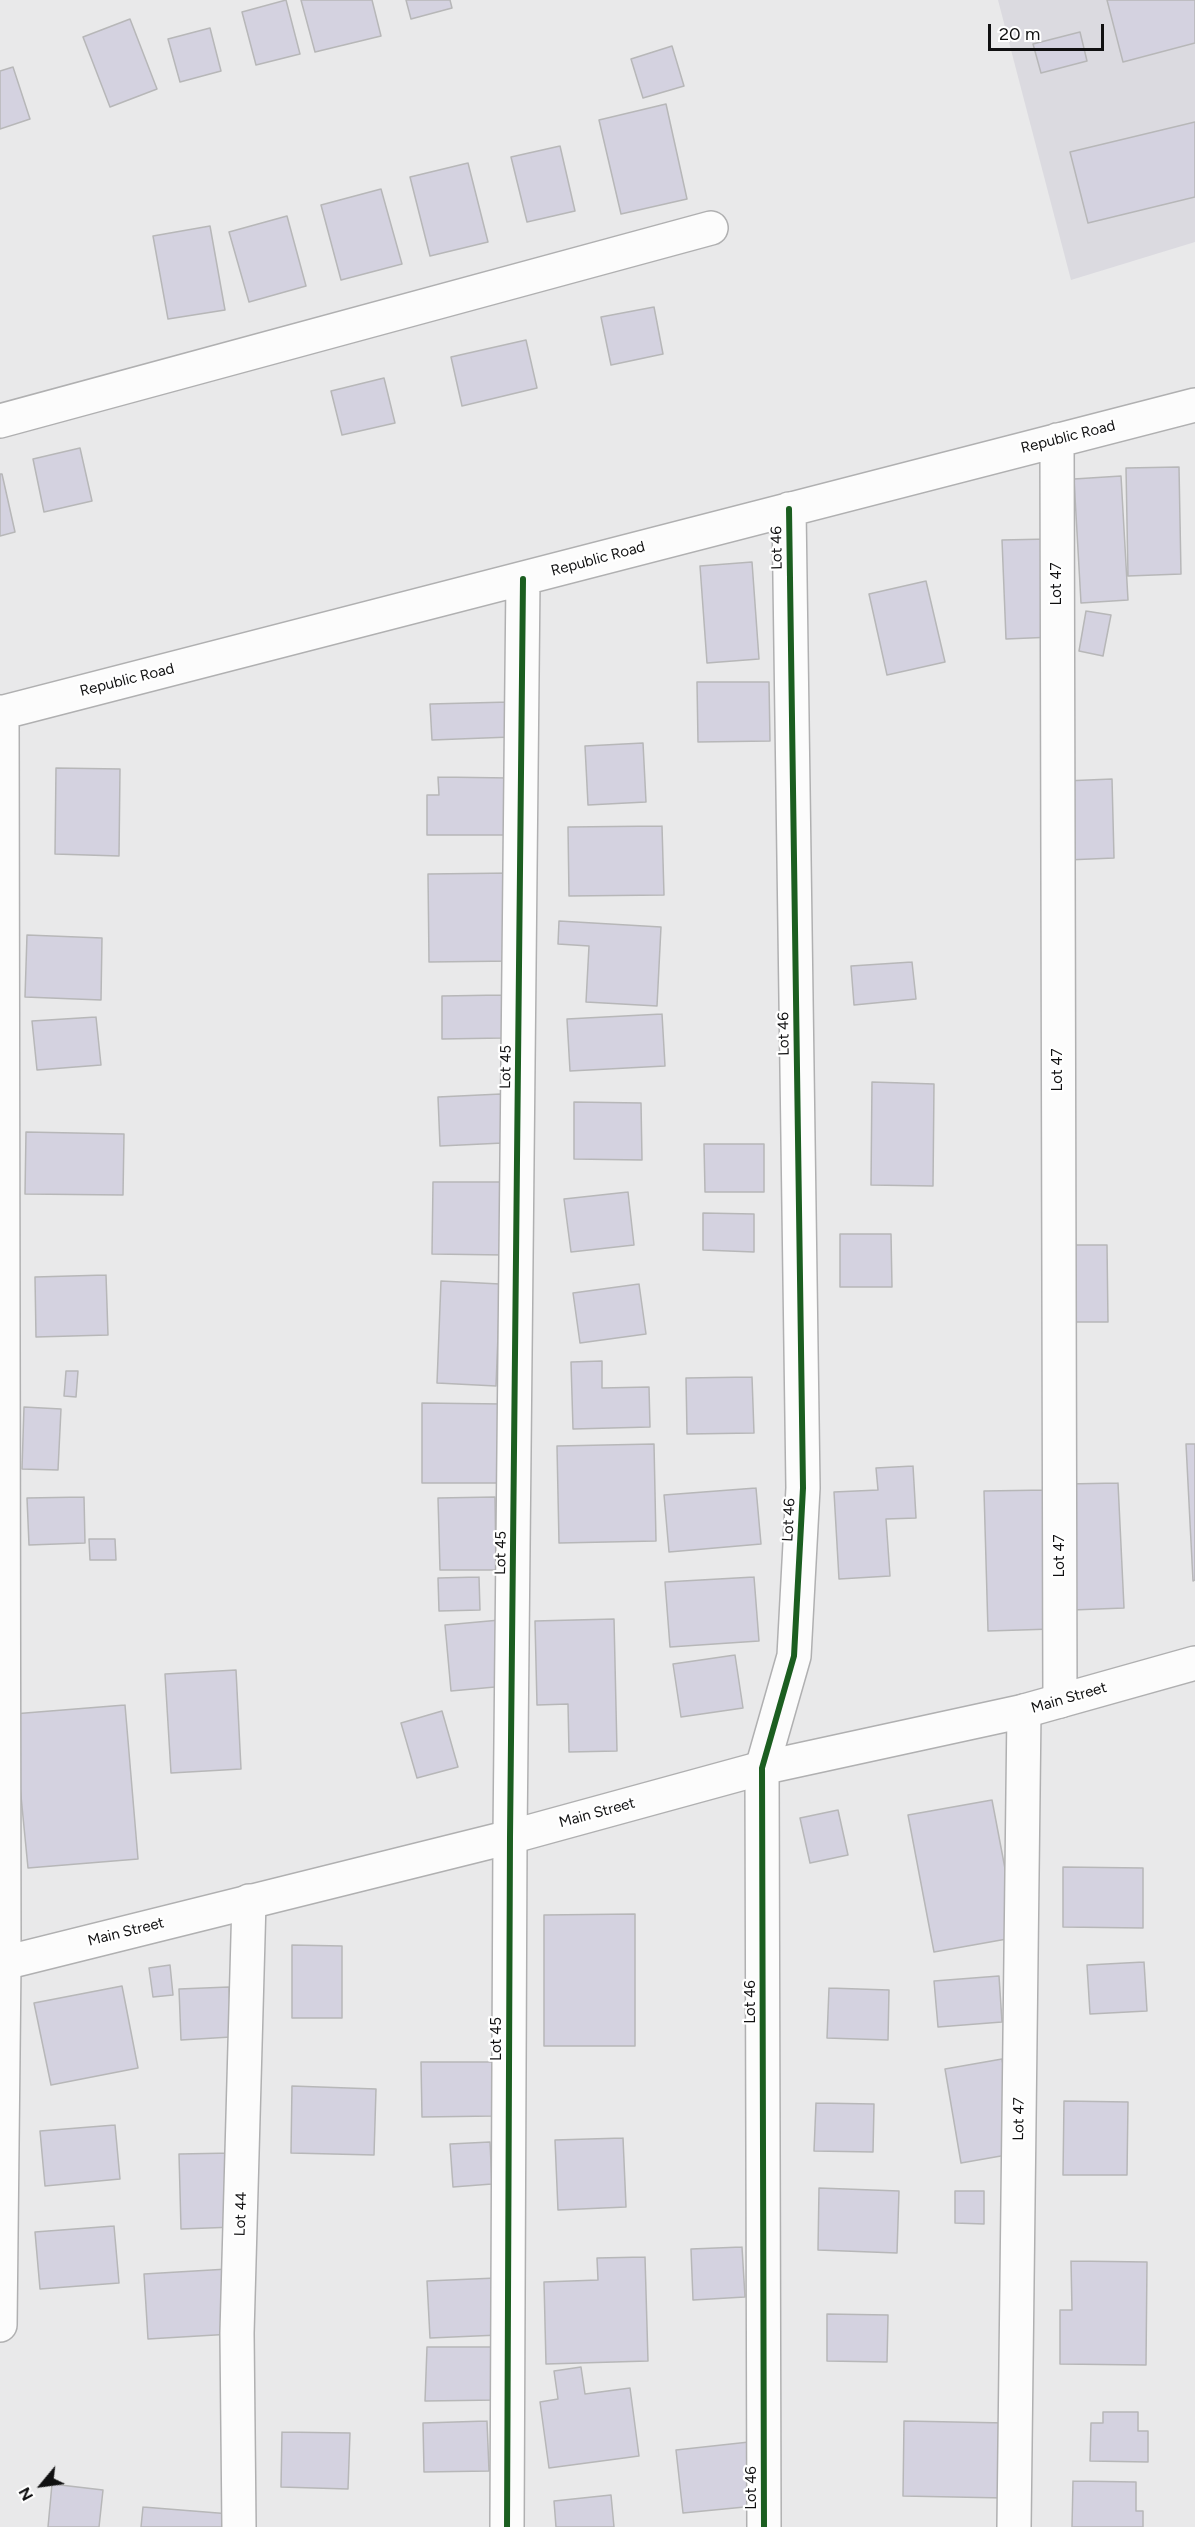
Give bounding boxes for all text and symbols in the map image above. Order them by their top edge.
scale bar [991,12,1106,50]
text: 20 m [999,23,1040,45]
street label: Republic Road [1019,417,1117,457]
street label: Lot 46 [768,526,786,570]
street label: Republic Road [549,538,647,580]
street label: Lot 47 [1048,562,1066,606]
street label: Republic Road [78,660,176,700]
street label: Lot 46 [775,1012,793,1056]
street label: Lot 45 [497,1045,515,1089]
street label: Lot 47 [1049,1048,1067,1092]
street label: Lot 46 [779,1498,799,1542]
street label: Lot 45 [492,1531,510,1575]
street label: Lot 47 [1051,1534,1069,1578]
street label: Main Street [1029,1679,1109,1717]
street label: Main Street [557,1794,637,1832]
street label: Main Street [86,1914,166,1950]
street label: Lot 46 [742,1980,760,2024]
street label: Lot 45 [488,2017,506,2061]
street label: Lot 47 [1010,2097,1028,2141]
street label: Lot 44 [231,2191,251,2237]
north arrow [12,2455,72,2515]
street label: Lot 46 [743,2466,761,2510]
text: N [15,2484,37,2504]

